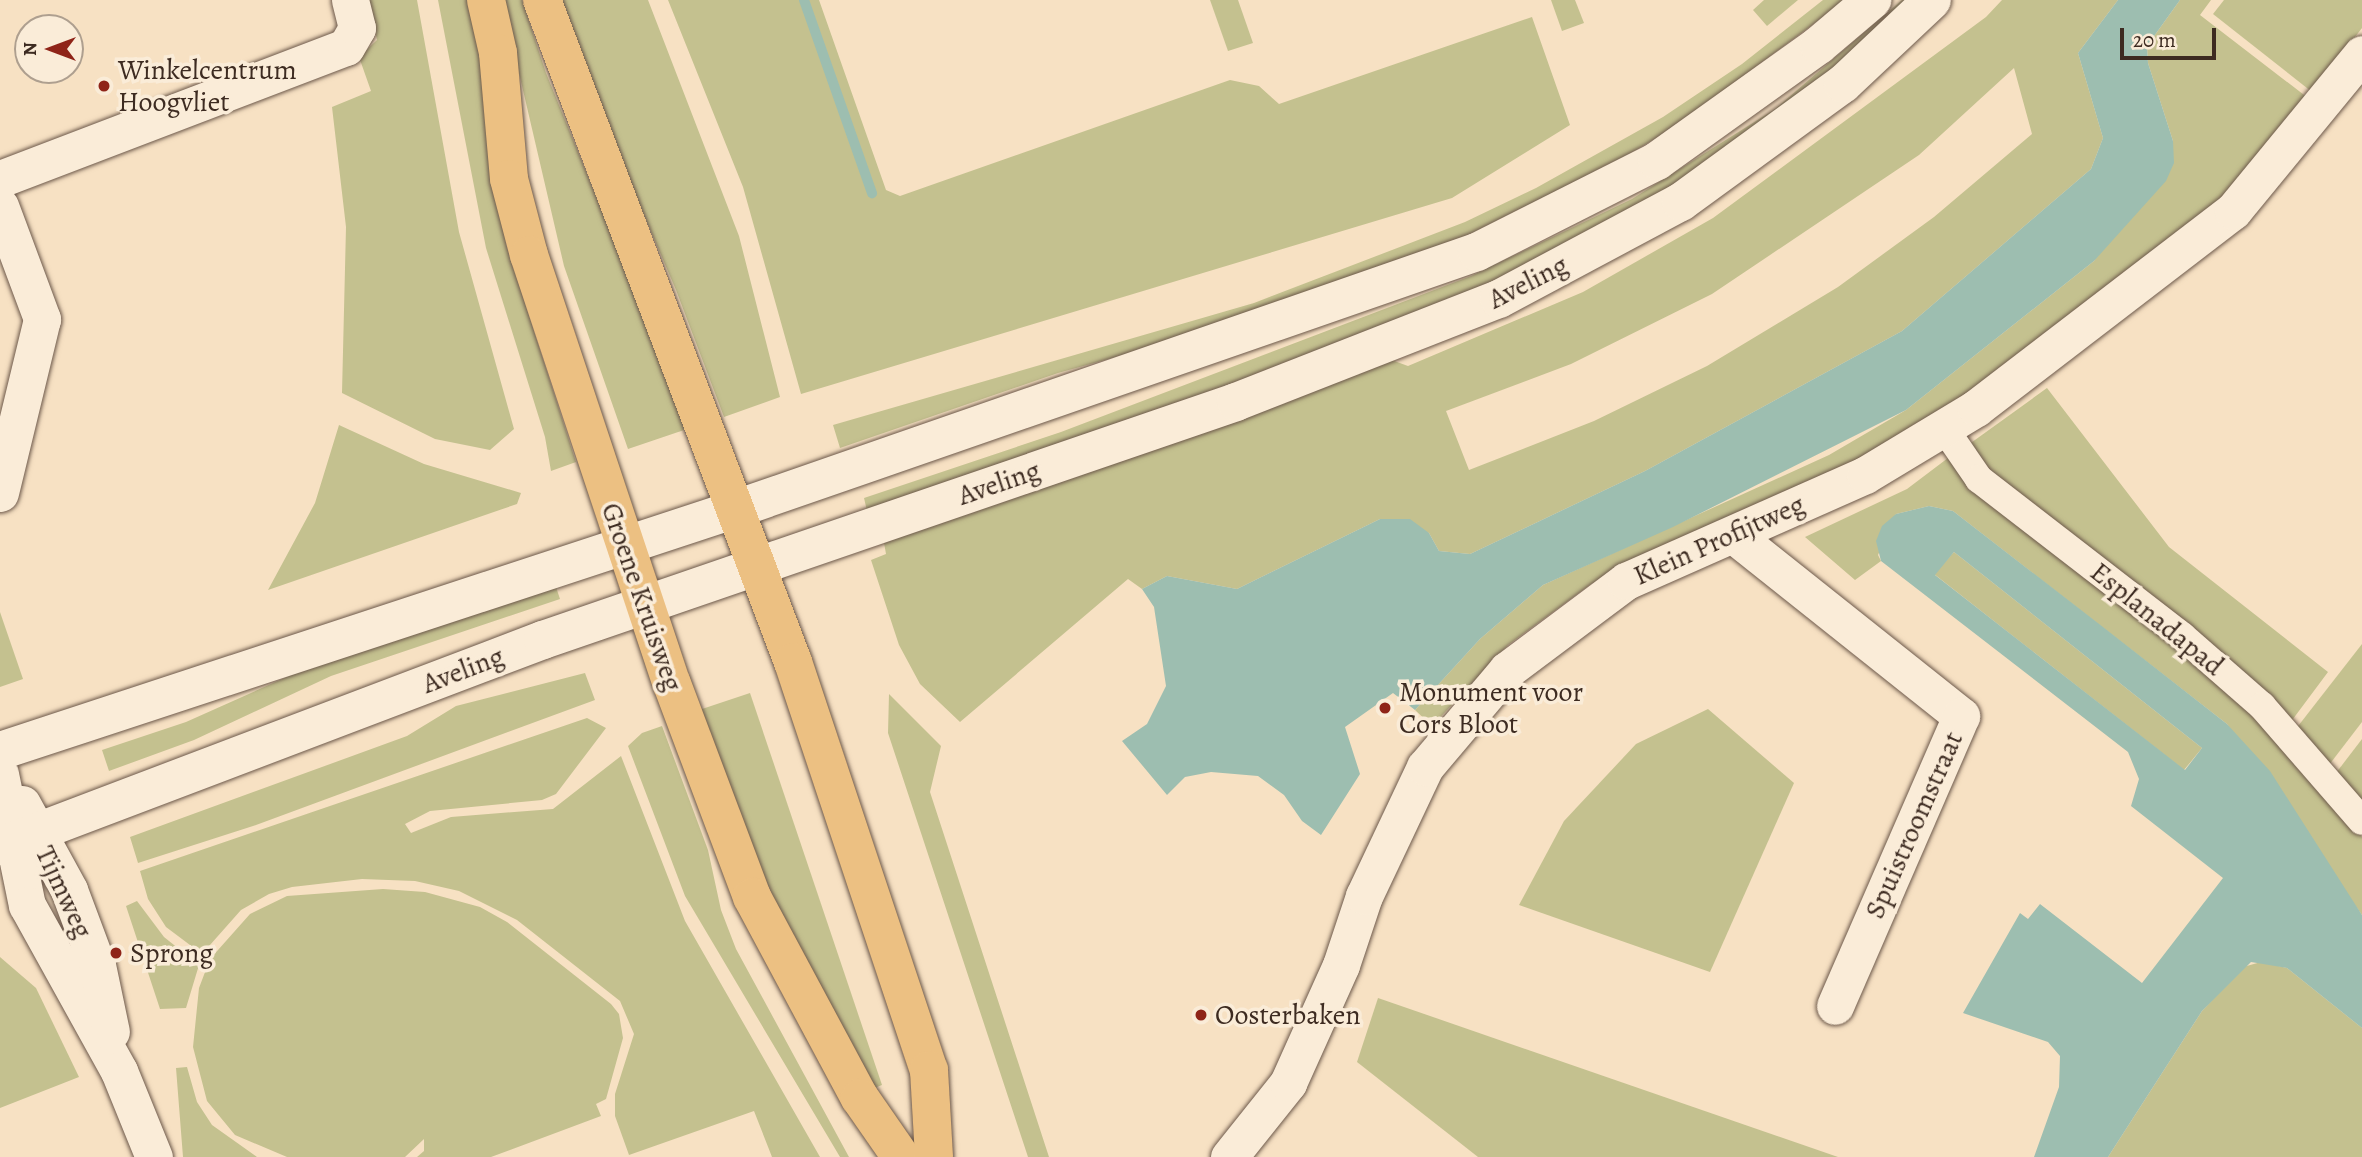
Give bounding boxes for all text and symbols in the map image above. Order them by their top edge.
north arrow [14,14,84,84]
scale bar [2124,14,2220,58]
text: 20 m [2133,26,2176,54]
text: N [17,42,43,56]
place label: Winkelcentrum Hoogvliet [118,53,297,119]
marker: Winkelcentrum Hoogvliet [96,78,112,94]
street label: Aveling [1483,248,1573,316]
street label: Aveling [954,453,1044,513]
street label: Klein Profijtweg [1628,487,1810,593]
street label: Groene Kruisweg [594,499,690,695]
street label: Esplanadapad [2084,555,2230,683]
street label: Aveling [418,639,508,701]
place label: Monument voor Cors Bloot [1399,675,1583,741]
marker: Monument voor Cors Bloot [1377,700,1393,716]
street label: Spuistroomstraat [1858,726,1970,924]
street label: Tijmweg [28,841,100,943]
place label: Sprong [130,936,213,970]
marker: Sprong [108,945,124,961]
place label: Oosterbaken [1215,998,1361,1032]
marker: Oosterbaken [1193,1007,1209,1023]

